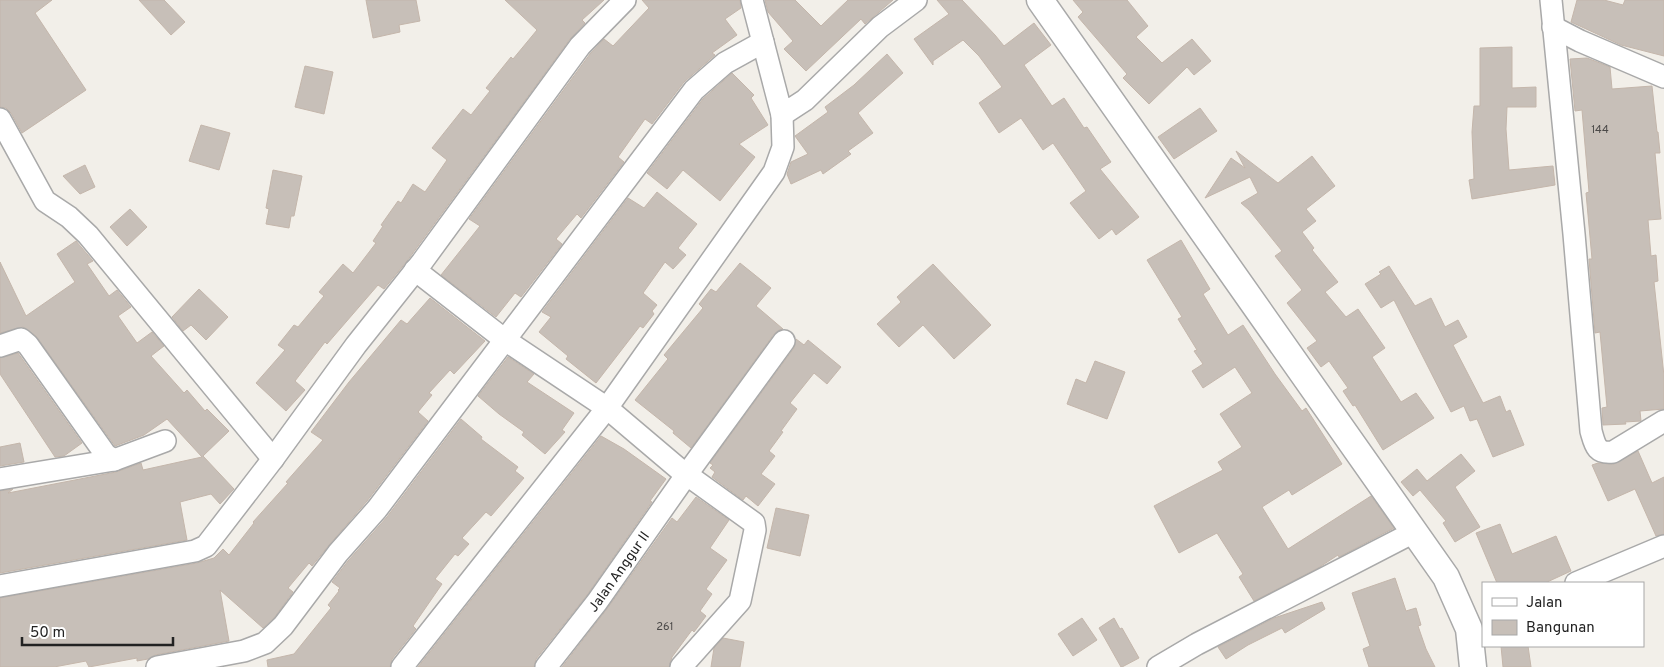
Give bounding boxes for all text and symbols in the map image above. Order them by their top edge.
house number: 144 [1591,123,1609,137]
street label: Jalan Anggur II [585,529,654,616]
legend [1482,582,1644,647]
text: Jalan [1526,594,1563,613]
scale bar [22,614,174,646]
text: Bangunan [1526,619,1595,638]
house number: 261 [656,620,674,634]
text: 50 m [30,624,65,643]

